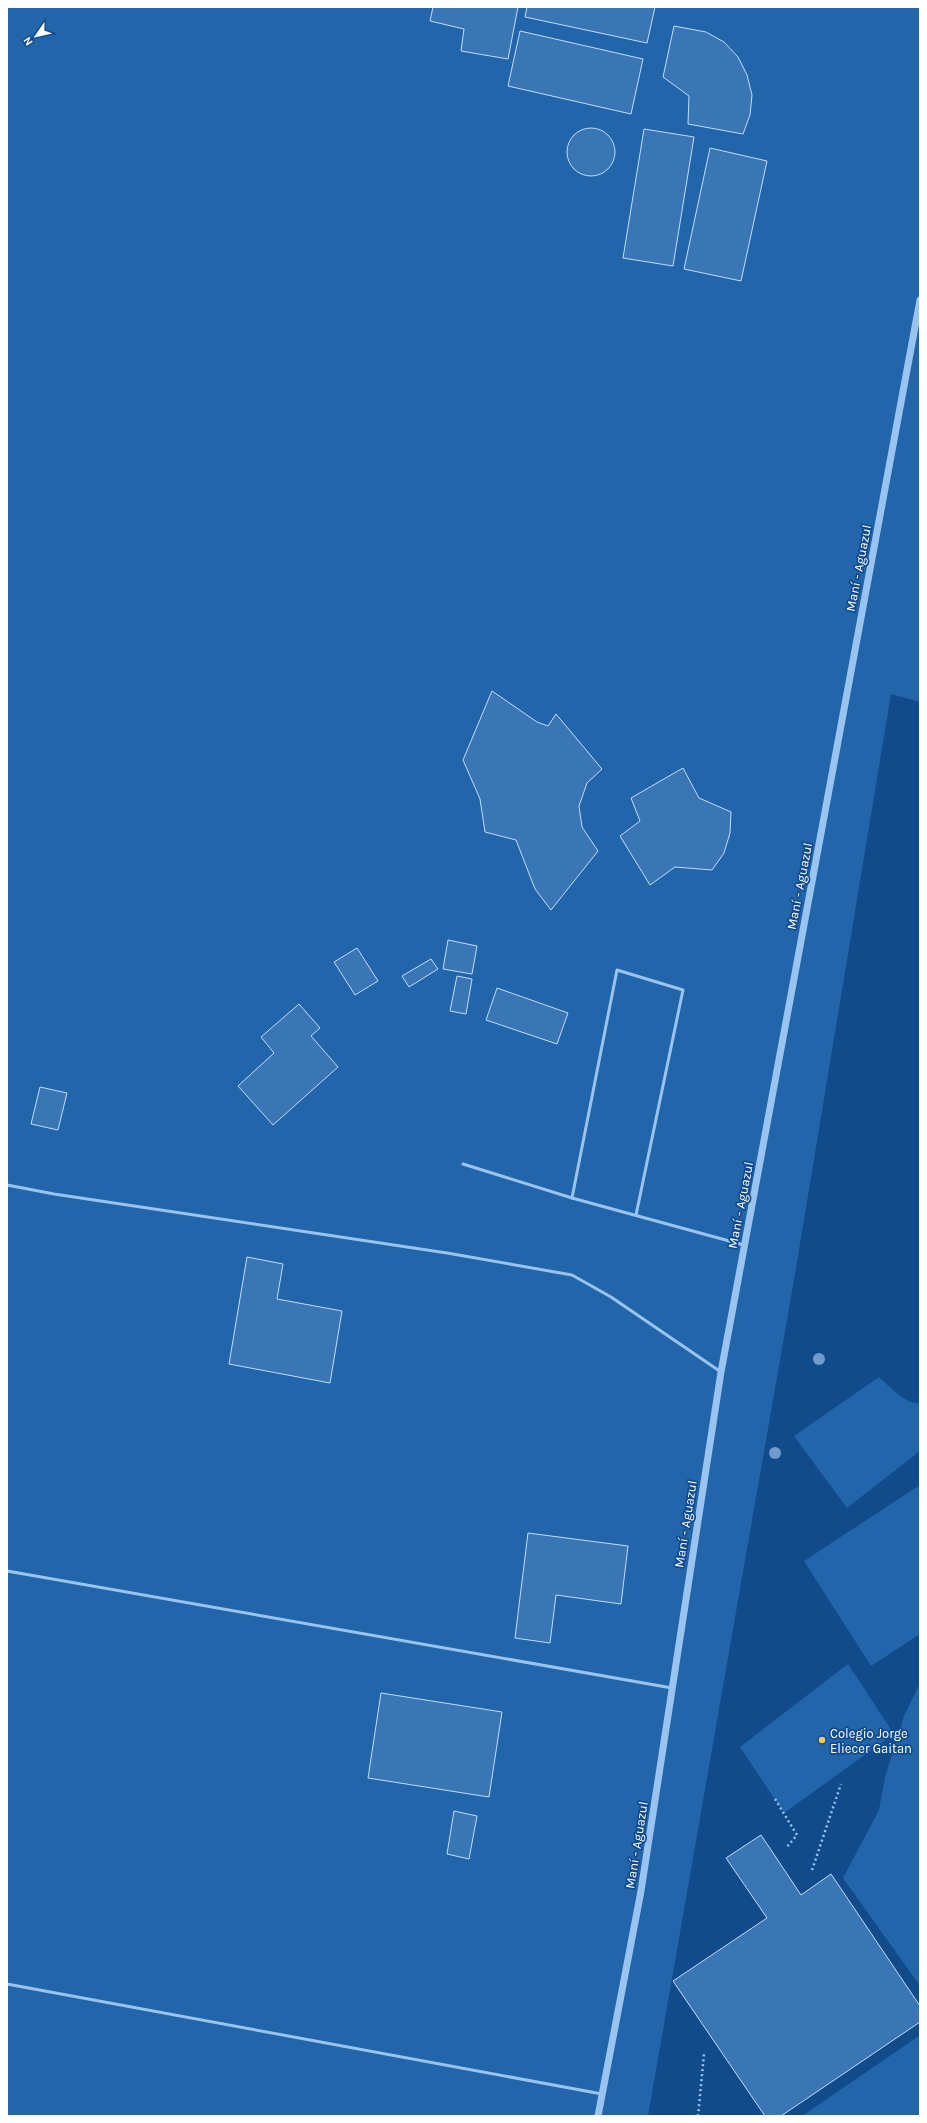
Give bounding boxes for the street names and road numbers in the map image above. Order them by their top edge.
street label: Maní - Aguazul [843,523,874,613]
street label: Maní - Aguazul [784,841,815,931]
street label: Maní - Aguazul [725,1160,756,1250]
street label: Maní - Aguazul [671,1479,700,1569]
street label: Maní - Aguazul [622,1800,651,1890]

